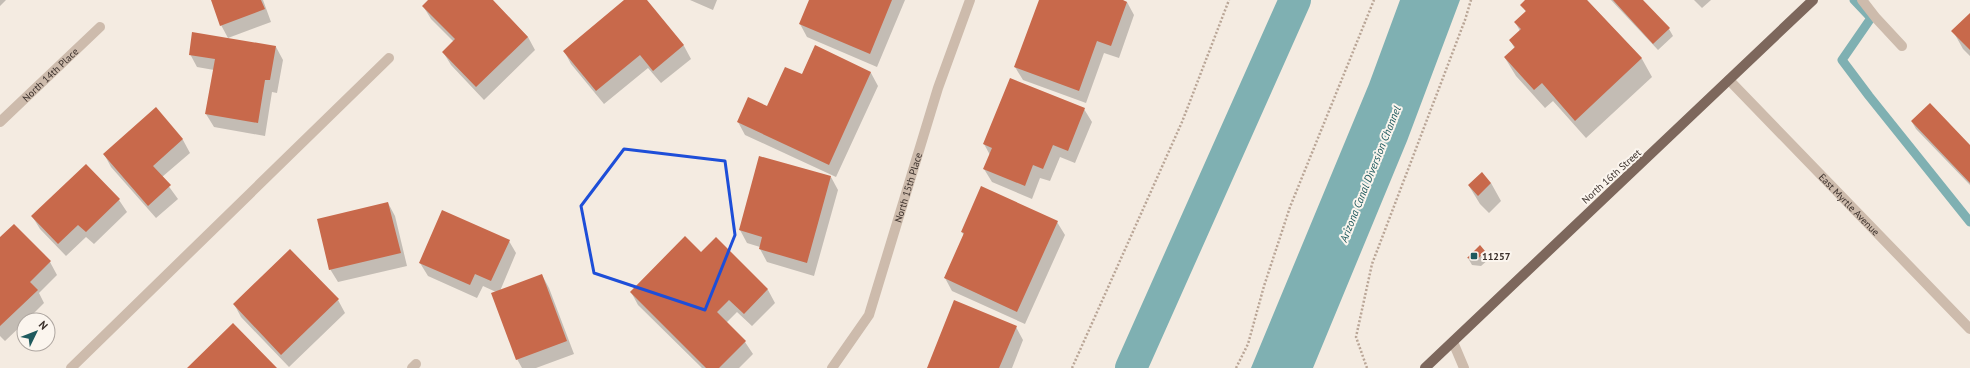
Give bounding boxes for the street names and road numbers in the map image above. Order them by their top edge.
street label: North 14th Place [20,45,81,105]
street label: North 16th Street [1579,146,1644,206]
street label: North 15th Place [891,151,925,224]
street label: East Myrtle Avenue [1816,171,1882,239]

